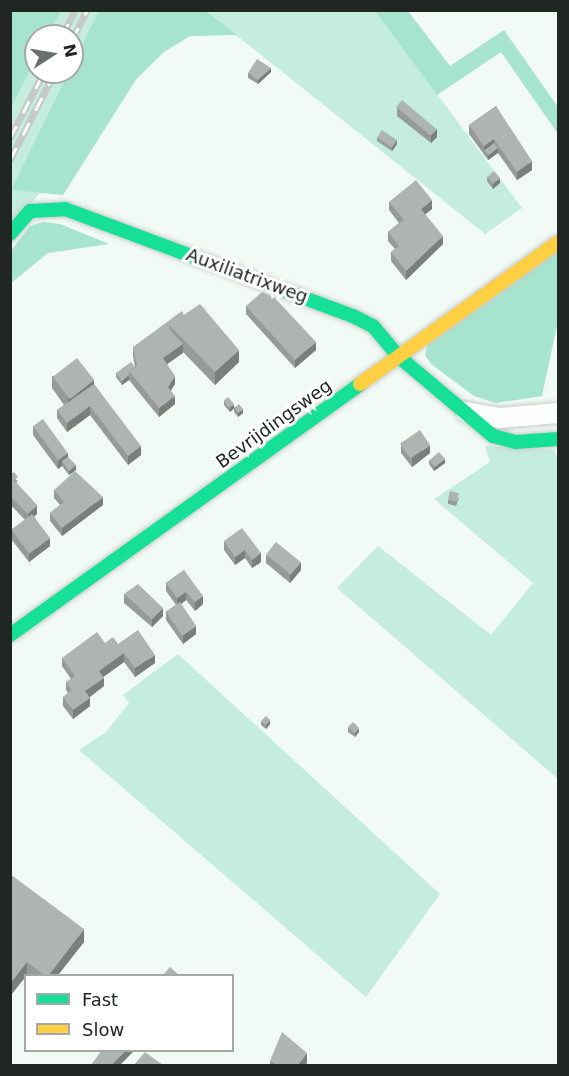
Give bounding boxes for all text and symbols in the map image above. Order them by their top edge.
north arrow [24,24,84,84]
text: N [59,42,81,59]
street label: Auxiliatrixweg [183,244,311,308]
street label: Bevrijdingsweg [212,375,336,473]
legend [24,974,234,1052]
text: Fast [82,989,118,1010]
text: Slow [82,1019,124,1040]

